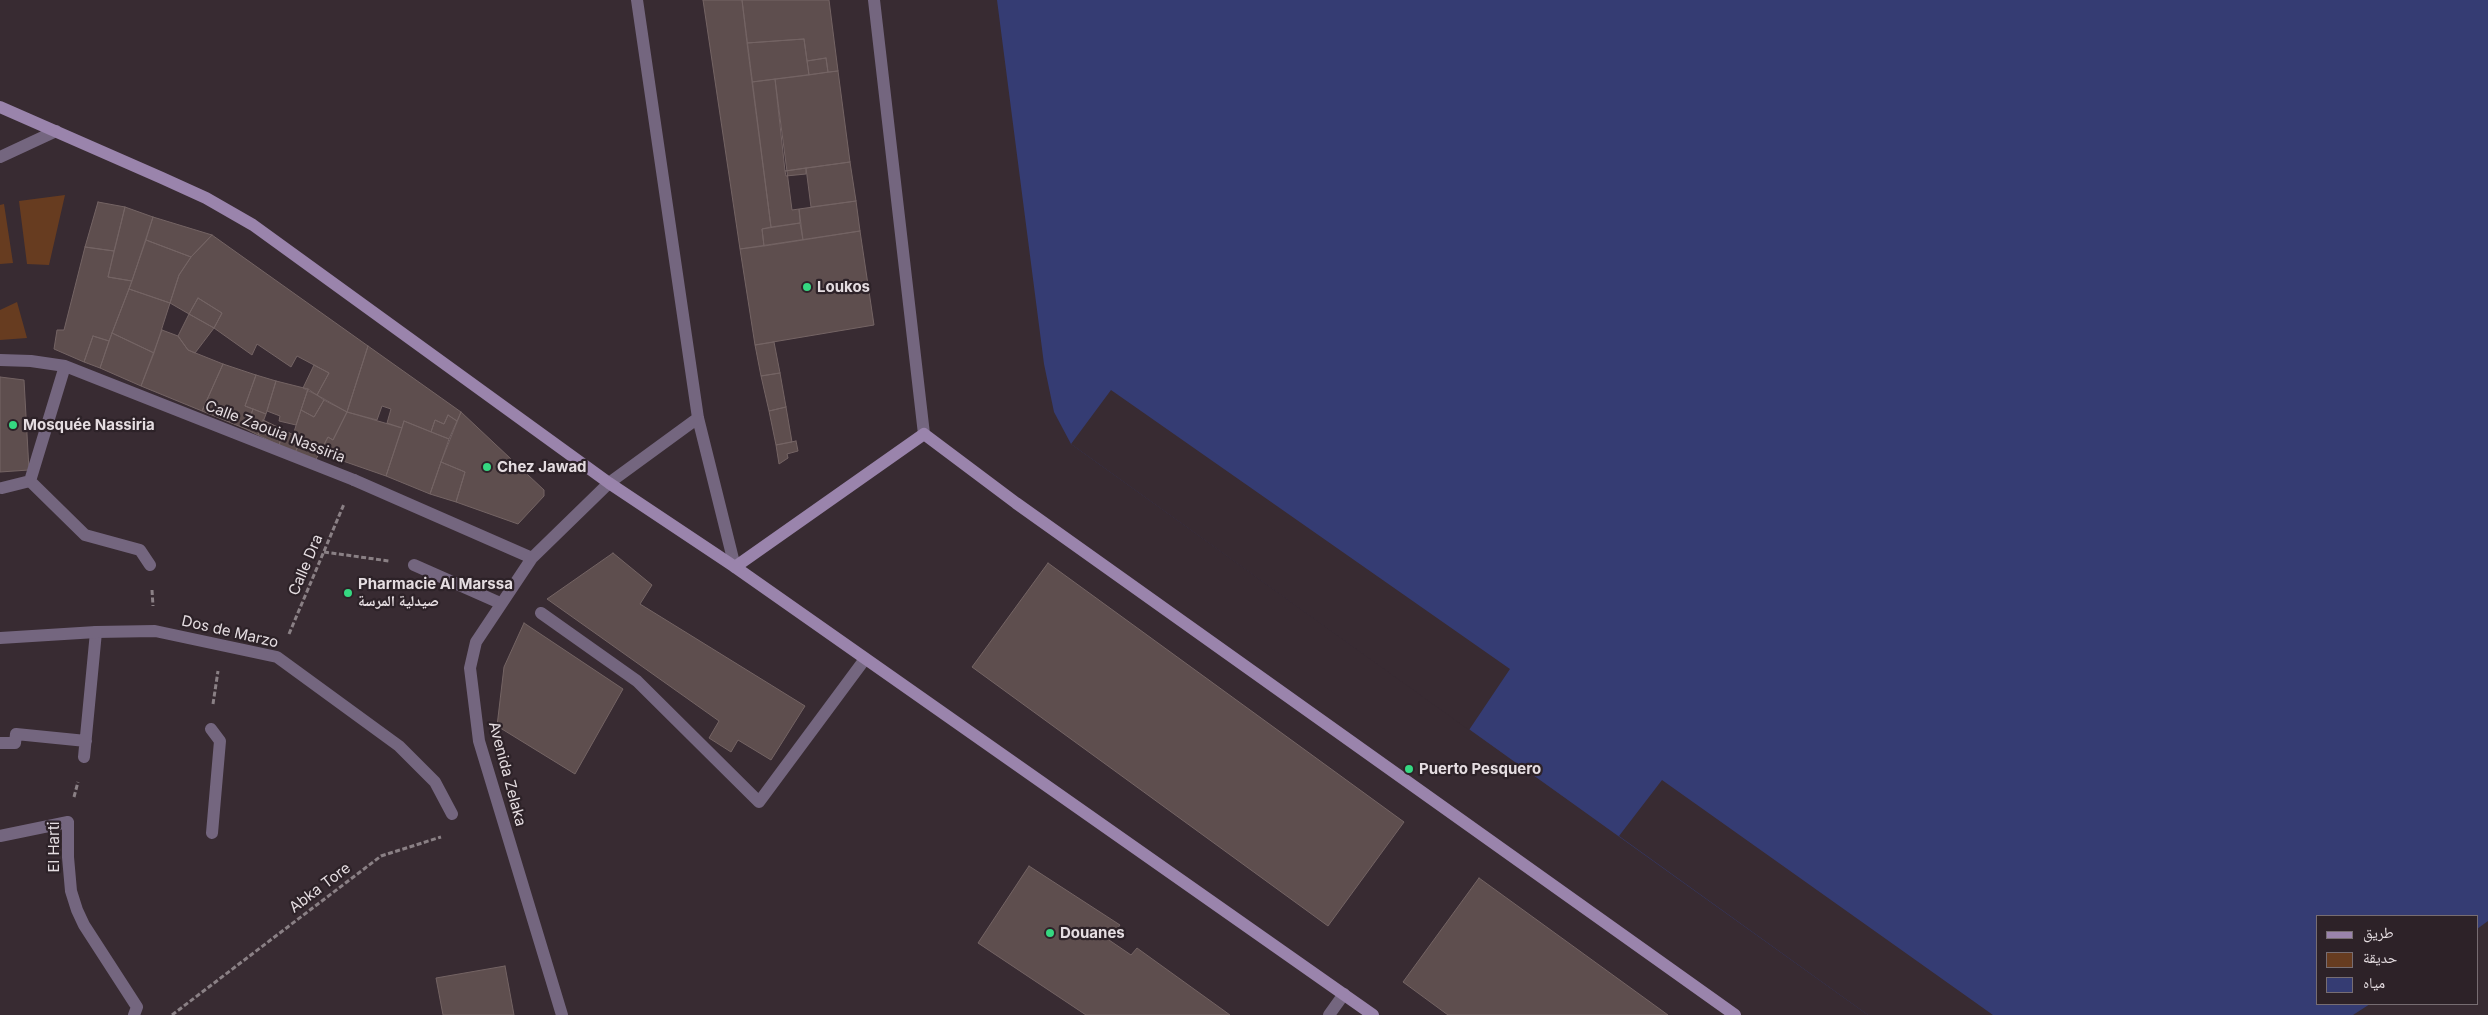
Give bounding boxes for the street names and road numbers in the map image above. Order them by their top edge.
street label: Calle Zaouia Nassiria [202,397,348,467]
street label: Calle Dra [285,532,327,598]
street label: Dos de Marzo [180,612,280,652]
street label: Avenida Zelaka [484,720,530,828]
street label: El Harti [45,822,63,872]
street label: Abka Tore [286,859,354,917]

